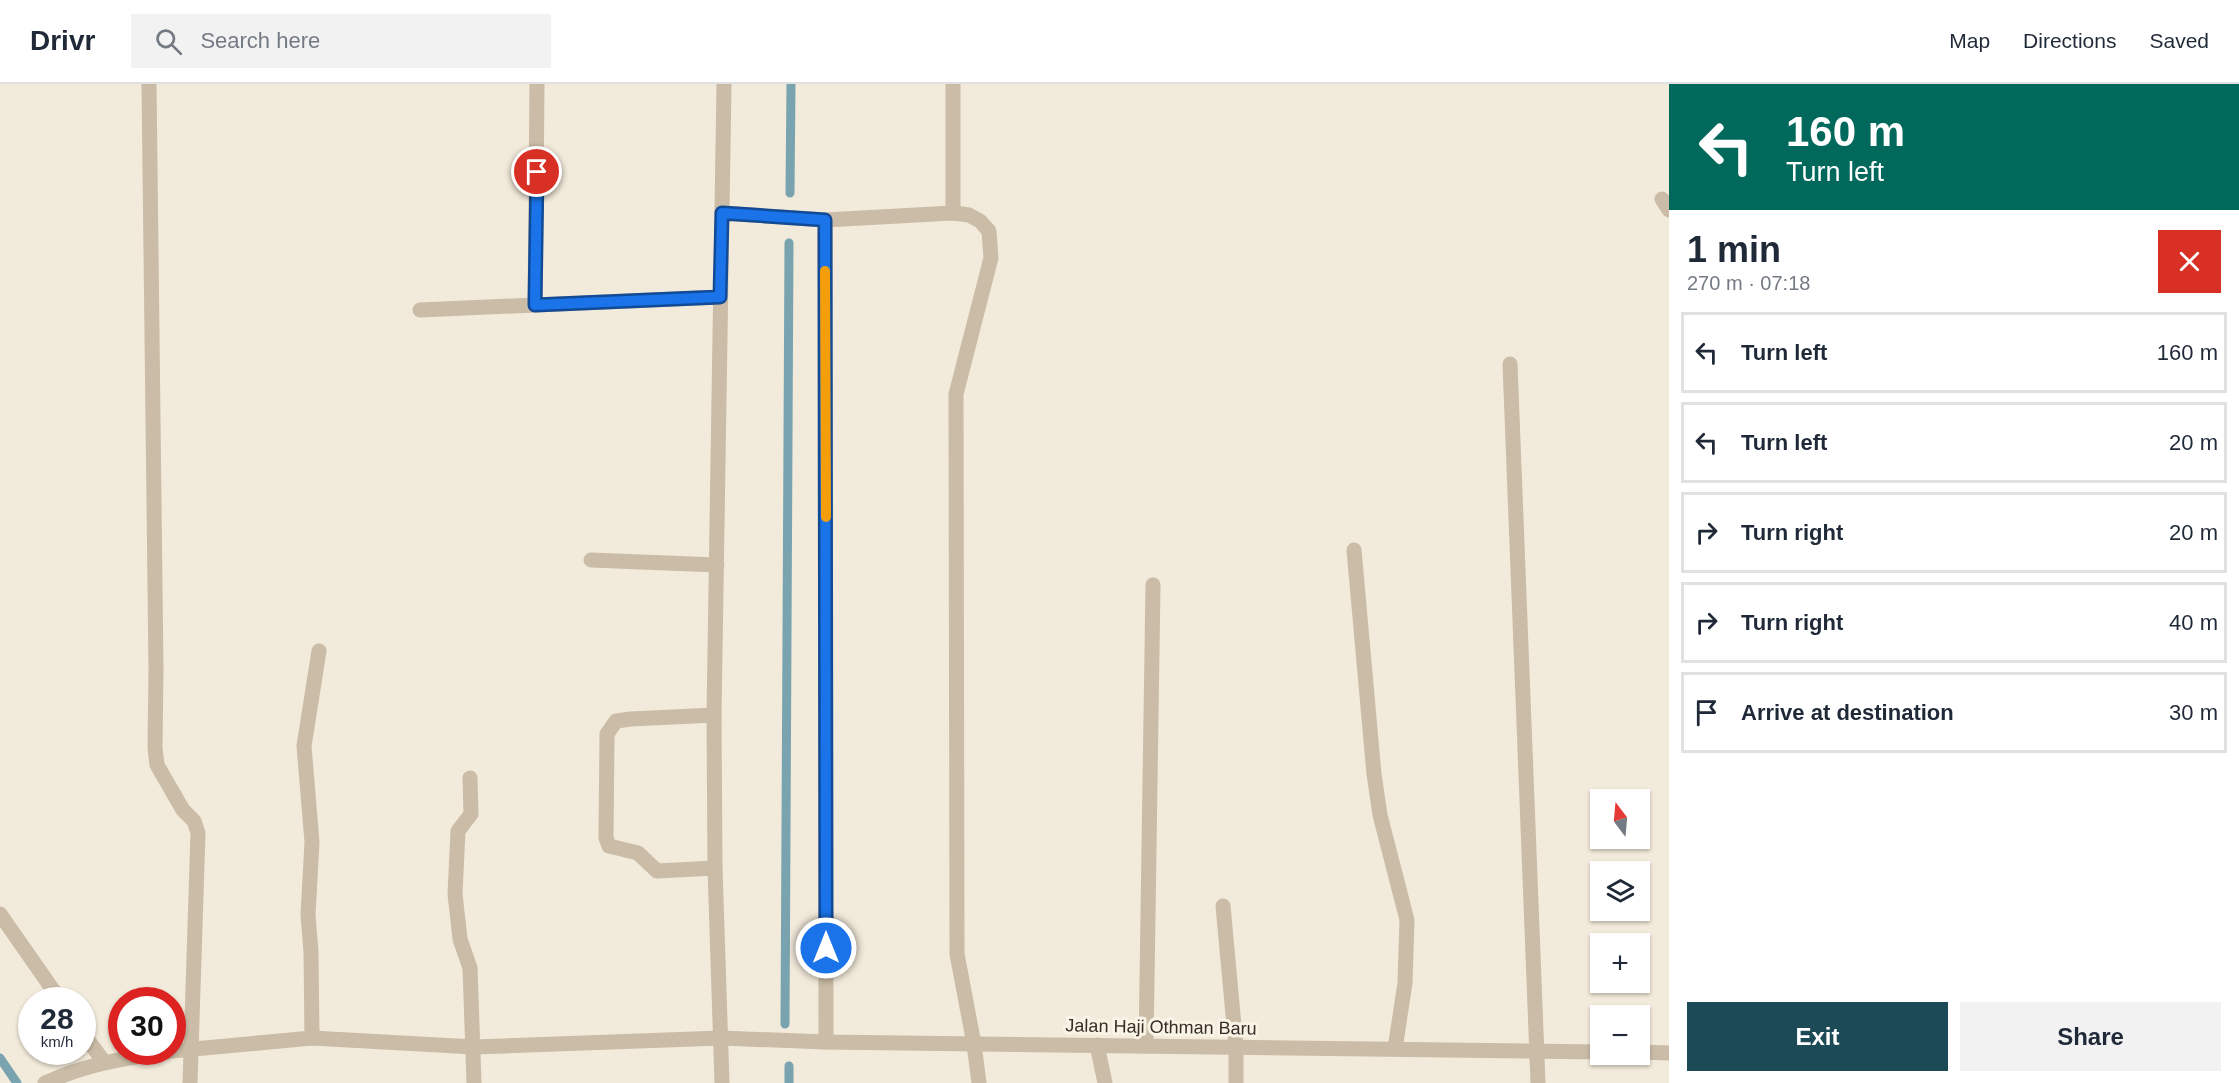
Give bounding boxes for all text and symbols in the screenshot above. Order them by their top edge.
search box [131,14,551,68]
text: Drivr [30,25,95,56]
icon: search [152,25,185,58]
text: Search here [200,28,320,53]
text: Map [1949,29,1990,52]
text: Directions [2023,29,2116,52]
text: Saved [2149,29,2209,52]
icon: left [1687,108,1765,186]
text: 160 m [1786,108,1905,155]
pin [511,146,562,197]
icon: arrive [520,155,553,188]
text: Turn left [1786,157,1884,187]
text: 1 min [1687,229,1781,270]
button: close [2158,230,2221,293]
text: 270 m · 07:18 [1687,272,1810,294]
icon: left [1690,336,1723,369]
text: Turn left [1741,340,1827,365]
text: 160 m [2157,340,2218,365]
icon: left [1690,426,1723,459]
text: Turn left [1741,430,1827,455]
text: 20 m [2169,430,2218,455]
icon: right [1690,516,1723,549]
text: Turn right [1741,520,1843,545]
text: 20 m [2169,520,2218,545]
icon: right [1690,606,1723,639]
text: Turn right [1741,610,1843,635]
text: 40 m [2169,610,2218,635]
icon: arrive [1690,696,1723,729]
text: Arrive at destination [1741,700,1954,725]
text: 30 m [2169,700,2218,725]
north arrow [1590,789,1650,849]
map controls [1590,789,1650,1065]
button: layers [1590,861,1650,921]
position arrow [794,916,858,980]
button: + [1590,933,1650,993]
speed limit sign: 30 [108,987,186,1065]
text: 28 [40,1002,74,1035]
button: Exit [1687,1002,1948,1071]
button: Share [1960,1002,2221,1071]
button: − [1590,1005,1650,1065]
street label: Jalan Haji Othman Baru [1065,1015,1257,1039]
text: km/h [41,1033,73,1050]

